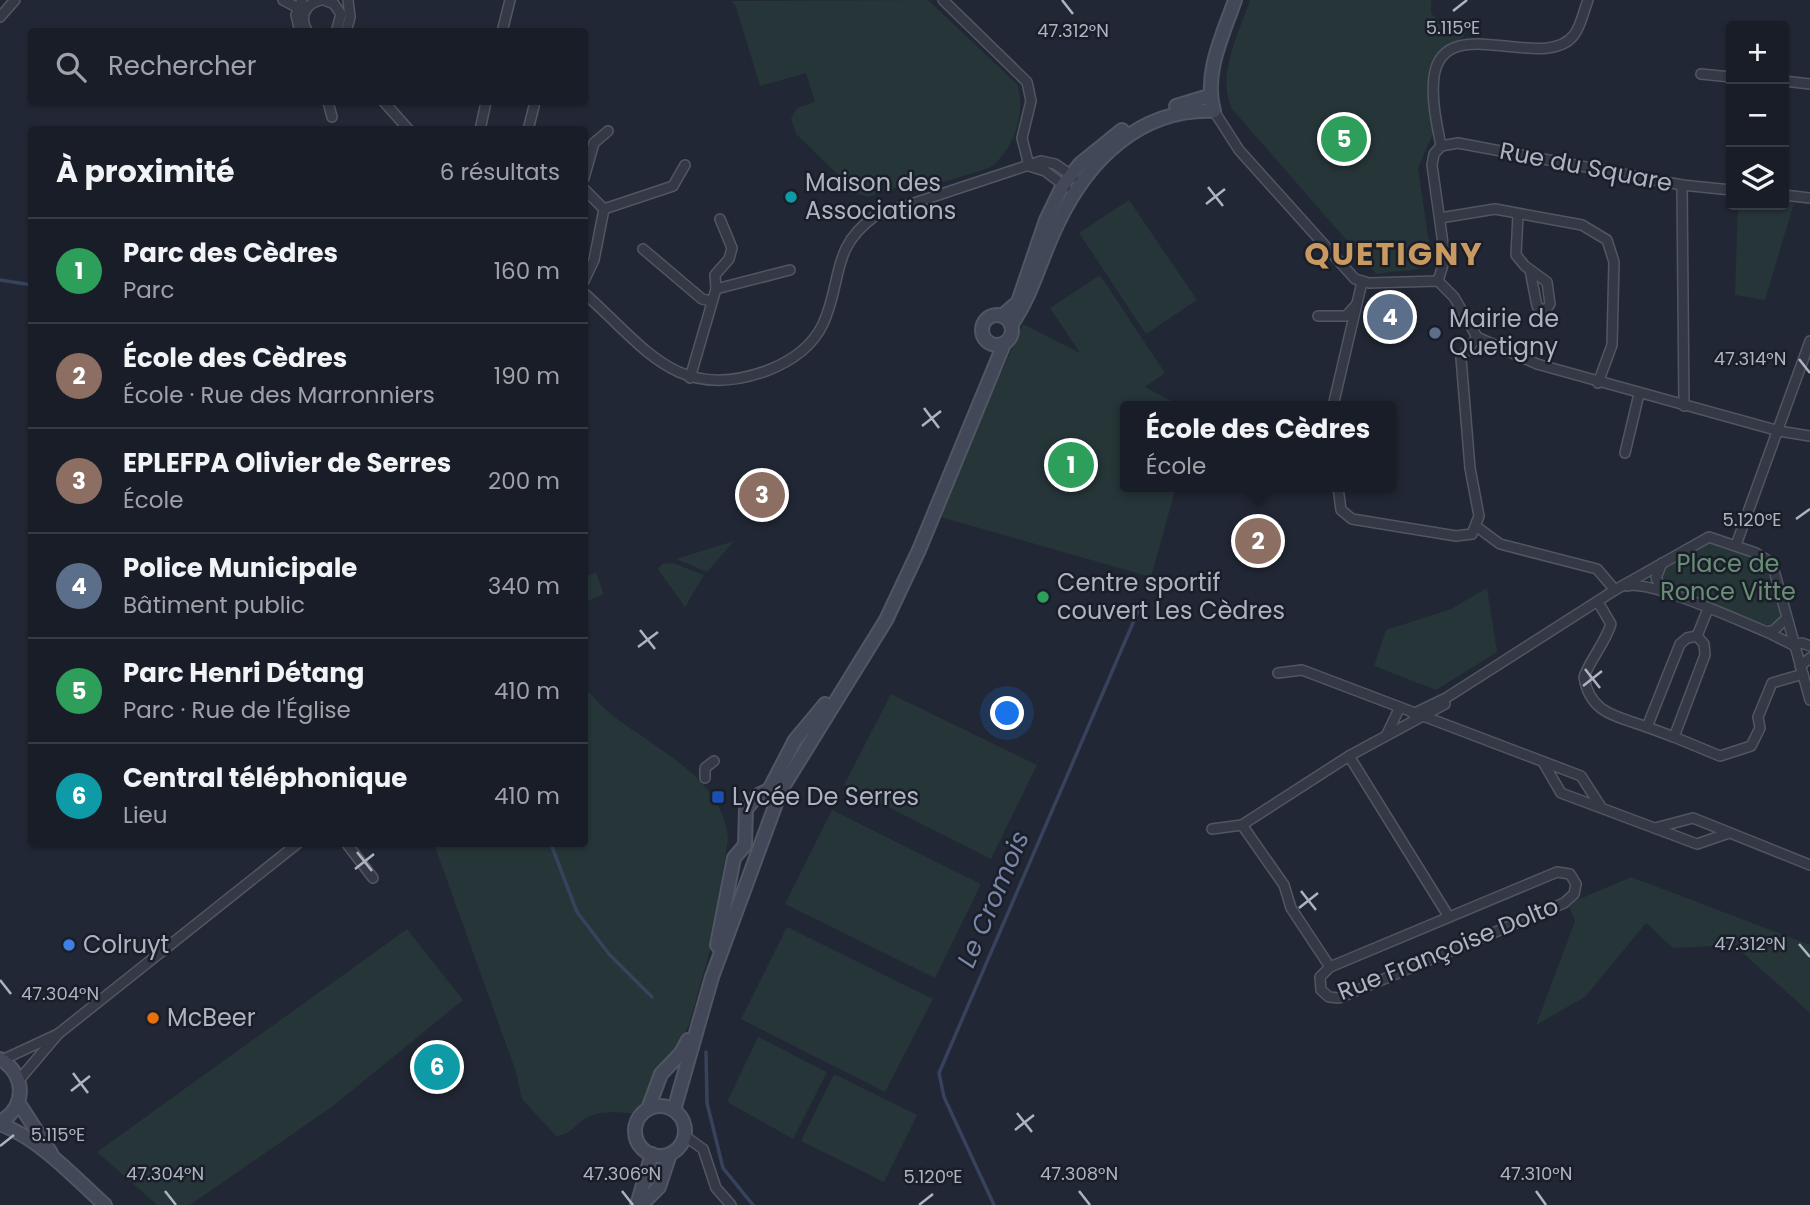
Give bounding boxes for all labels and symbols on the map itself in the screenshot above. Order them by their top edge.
text: 5.115°E [1426,15,1480,40]
text: 47.312°N [1037,18,1109,43]
pin: 5 [1321,113,1367,165]
street label: Rue du Square [1497,134,1675,199]
place label: Maison des Associations [805,166,956,227]
marker: Maison des Associations [783,189,799,205]
district label: QUETIGNY [1304,231,1484,276]
pin: 4 [1367,291,1413,343]
place label: Mairie de Quetigny [1449,302,1559,363]
marker: Mairie de Quetigny [1427,325,1443,341]
text: 47.314°N [1714,346,1786,371]
pin: 1 [1048,439,1094,491]
pin: 3 [739,469,785,521]
text: 5.120°E [1722,507,1782,532]
pin: 2 [1235,515,1281,567]
park label: Place de Ronce Vitte [1660,547,1796,608]
place label: Centre sportif couvert Les Cèdres [1057,566,1285,627]
marker: Centre sportif couvert Les Cèdres [1035,589,1051,605]
your location [990,696,1024,730]
place label: Lycée De Serres [732,780,919,813]
marker: Lycée De Serres [710,789,726,805]
water label: Le Cromois [948,825,1038,973]
street label: Rue Françoise Dolto [1332,889,1563,1008]
place label: Colruyt [83,928,169,961]
text: 47.312°N [1714,931,1786,956]
marker: Colruyt [61,937,77,953]
text: 47.304°N [21,981,99,1006]
place label: McBeer [167,1001,256,1034]
marker: McBeer [145,1010,161,1026]
pin: 6 [414,1041,460,1093]
text: 5.115°E [31,1122,85,1147]
text: 47.304°N [126,1161,204,1186]
text: 47.306°N [583,1161,661,1186]
text: 47.308°N [1040,1161,1118,1186]
text: 47.310°N [1500,1161,1572,1186]
text: 5.120°E [903,1164,963,1189]

